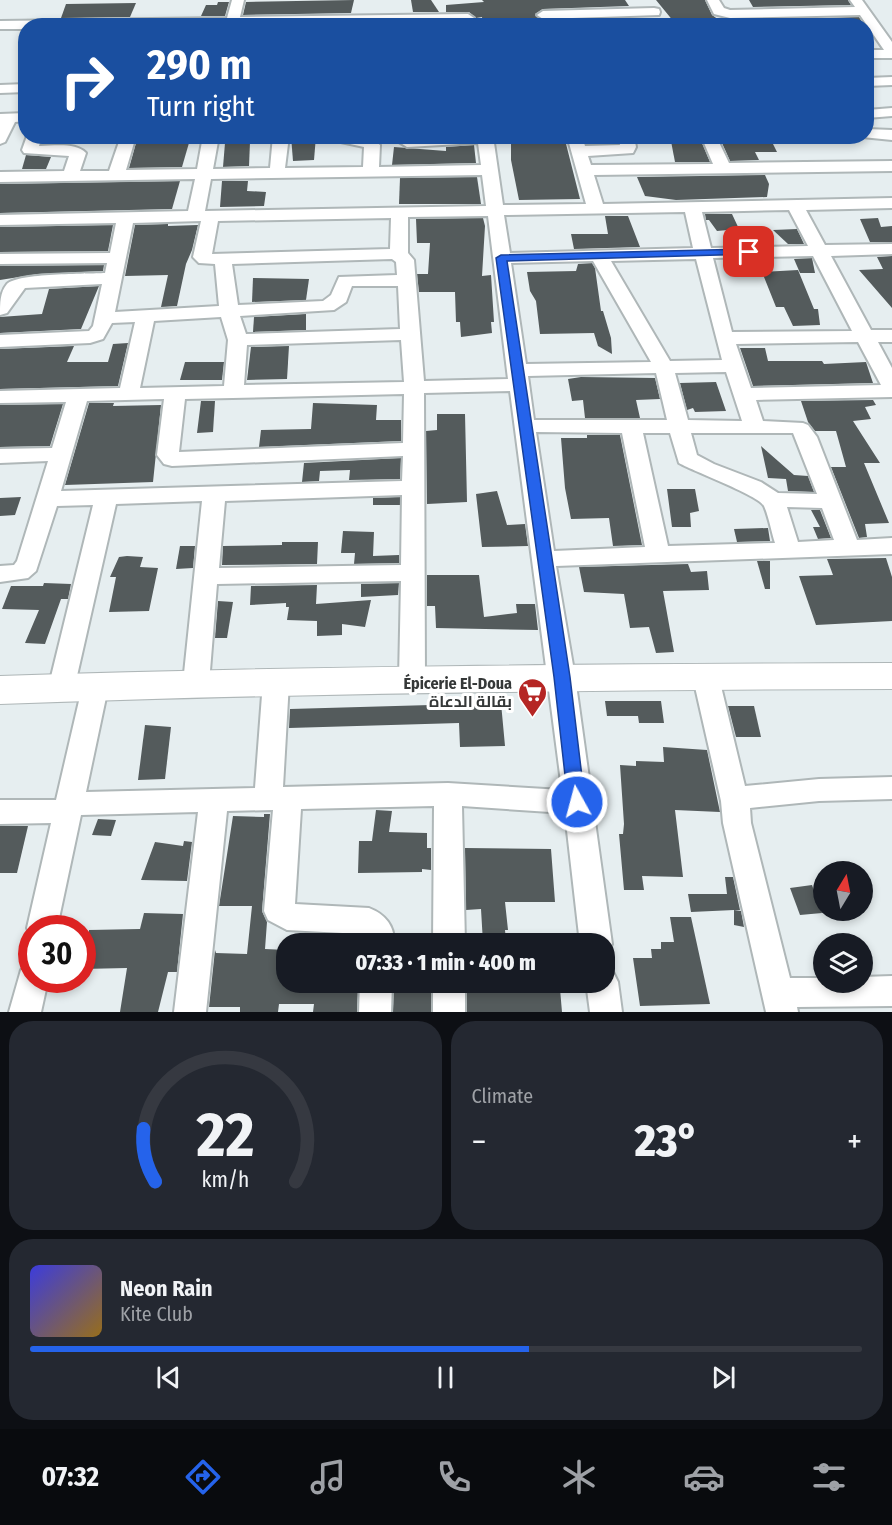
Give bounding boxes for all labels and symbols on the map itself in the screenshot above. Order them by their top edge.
pin [723,226,774,277]
place label: Épicerie El-Doua بقالة الدعاة [404,673,512,711]
supermarket icon: Épicerie El-Doua بقالة الدعاة [517,676,549,718]
position arrow [545,770,609,834]
north arrow [813,861,873,921]
speed limit sign: 30 [18,915,96,993]

